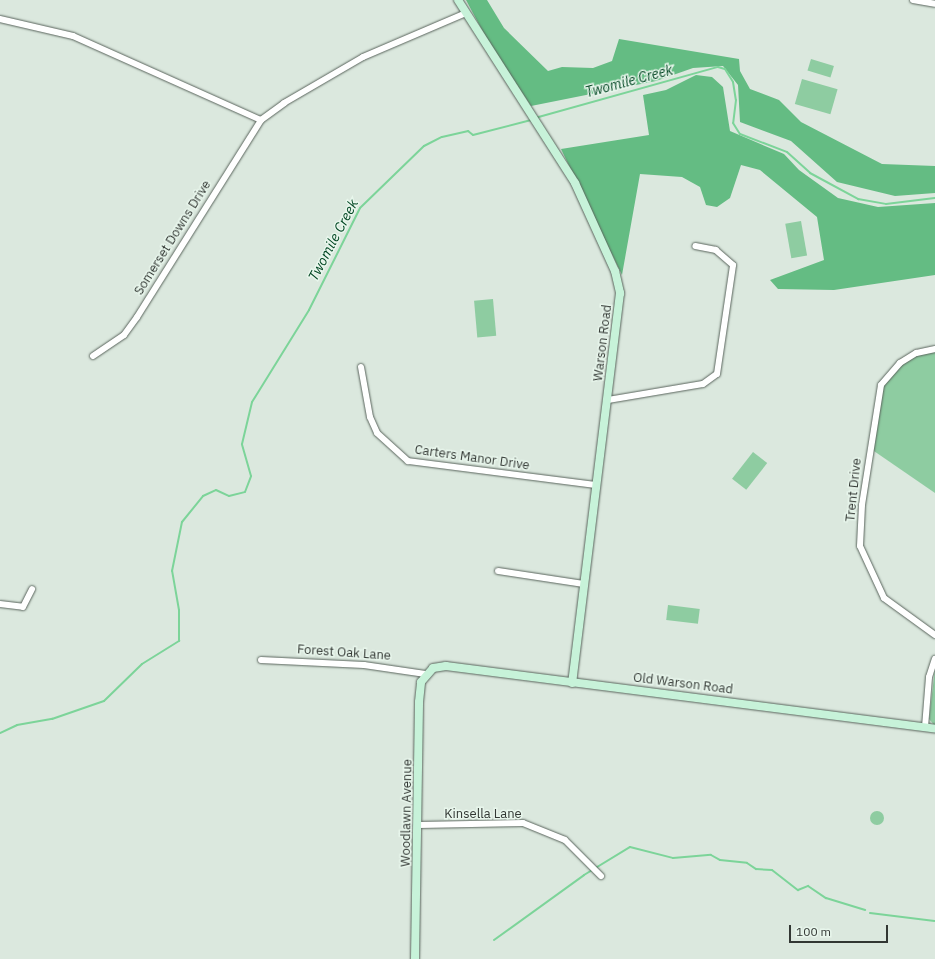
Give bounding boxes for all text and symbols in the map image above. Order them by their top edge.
water label: Twomile Creek [583,61,675,101]
street label: Somerset Downs Drive [131,178,215,298]
water label: Twomile Creek [305,196,361,284]
street label: Warson Road [591,304,615,382]
street label: Carters Manor Drive [414,442,530,474]
street label: Trent Drive [843,457,865,523]
street label: Forest Oak Lane [297,642,391,664]
street label: Old Warson Road [632,670,734,698]
street label: Woodlawn Avenue [398,759,416,867]
street label: Kinsella Lane [444,806,522,822]
scale bar [791,917,890,943]
text: 100 m [796,924,831,939]

